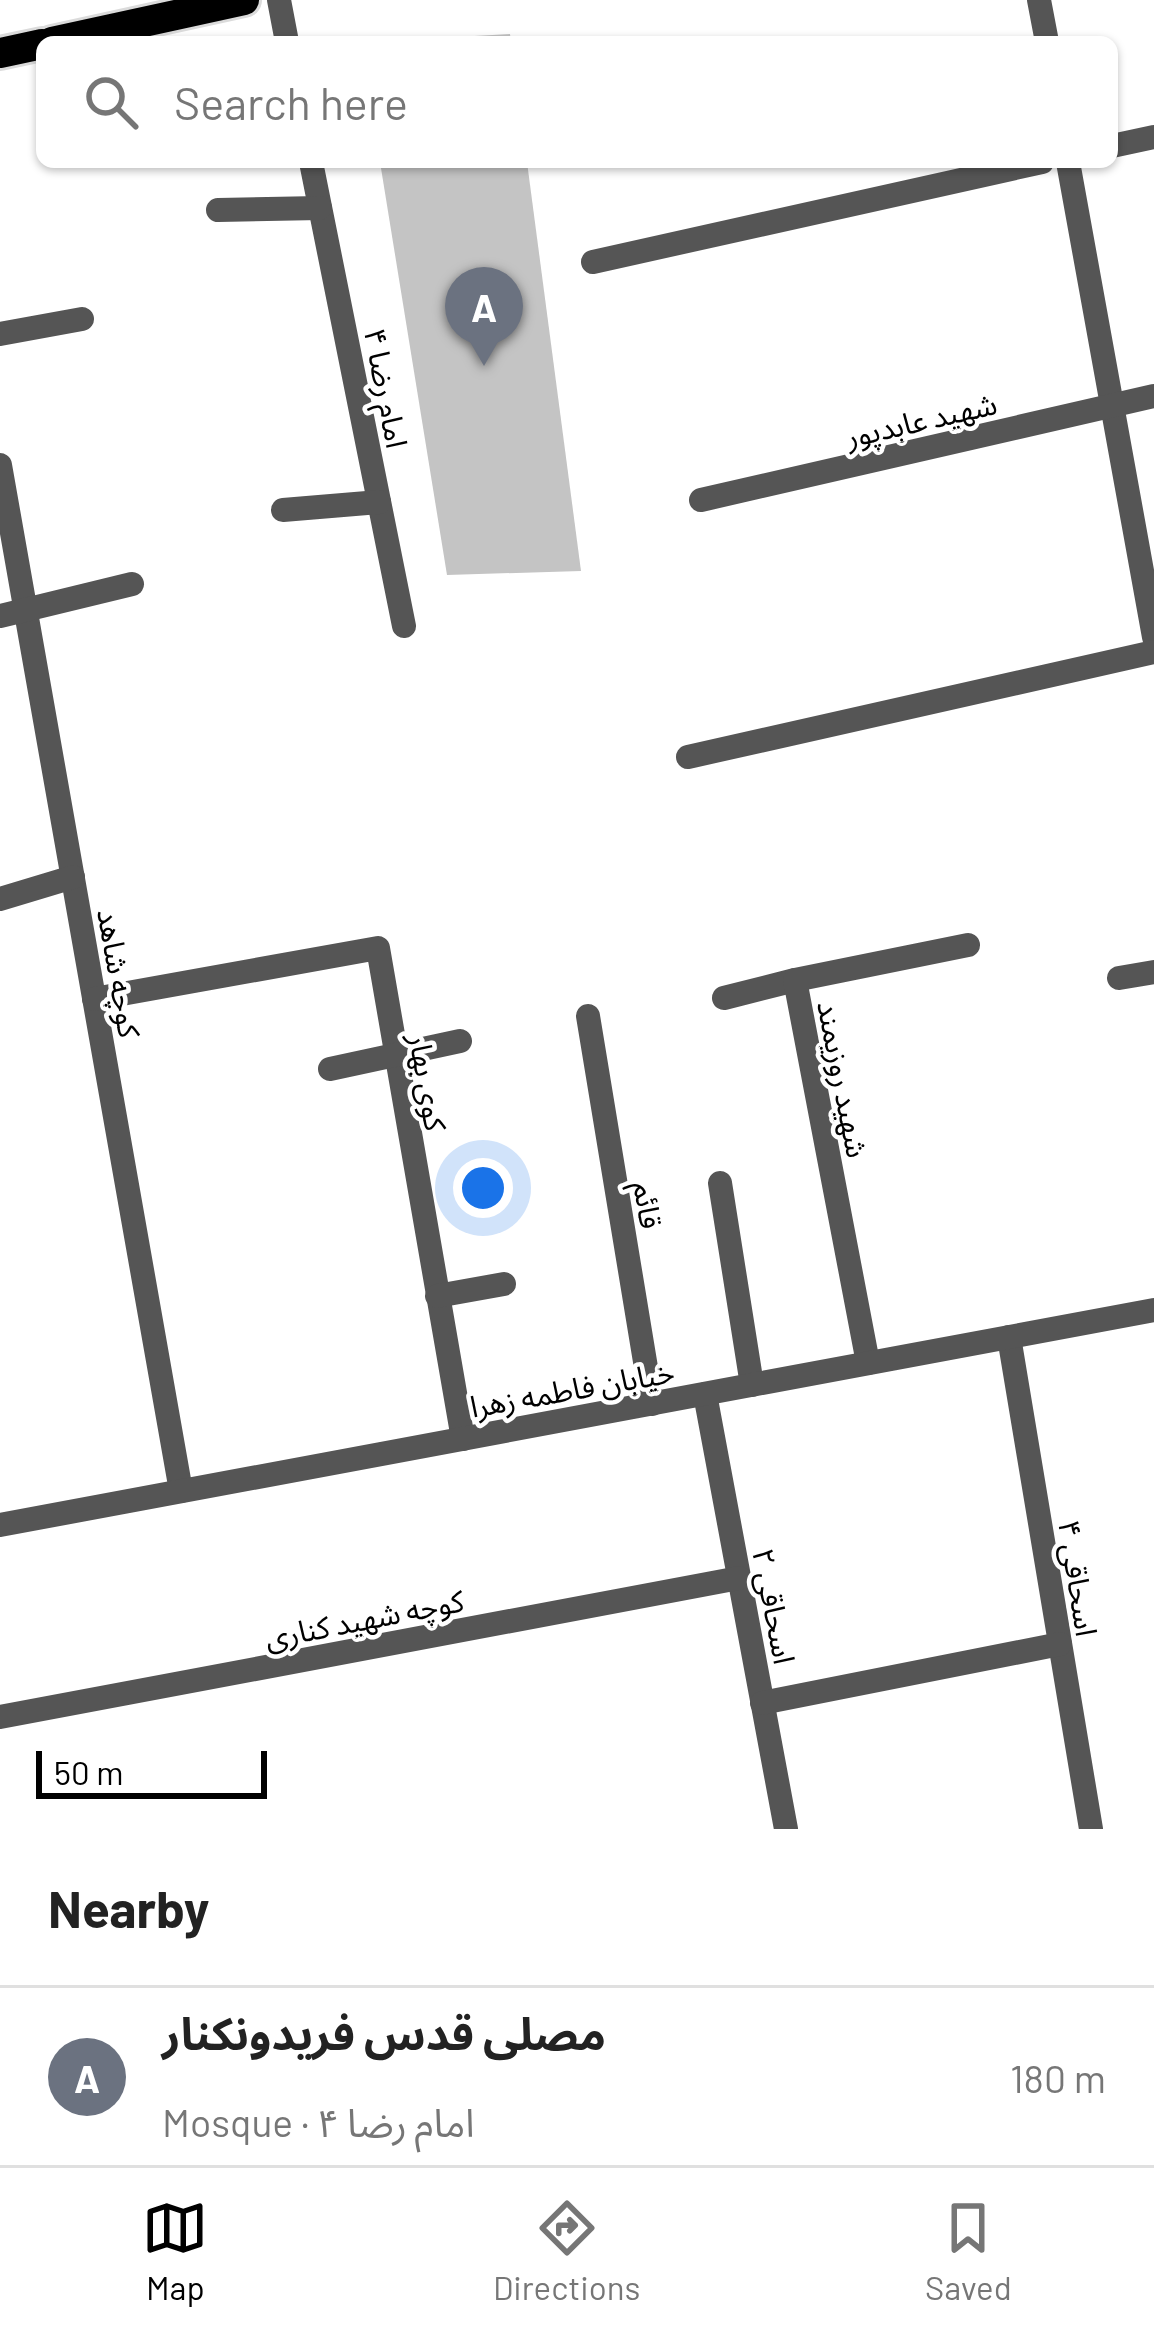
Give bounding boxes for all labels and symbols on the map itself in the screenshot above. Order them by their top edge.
pin: A [445,267,523,366]
street label: امام رضا ۴ [352,325,416,452]
street label: شهید عابدپور [841,384,1001,457]
street label: کوچه شاهد [88,906,149,1041]
street label: شهید روزیمند [810,998,877,1161]
street label: کوی بهار [402,1029,455,1134]
your location [453,1158,513,1218]
street label: قائم [621,1179,670,1232]
street label: خیابان فاطمه زهرا [467,1352,677,1425]
street label: اسحاقی ۴ [1051,1517,1106,1639]
street label: اسحاقی ۲ [745,1545,804,1667]
street label: کوچه شهید کناری [261,1581,468,1658]
scale bar [36,1745,267,1798]

